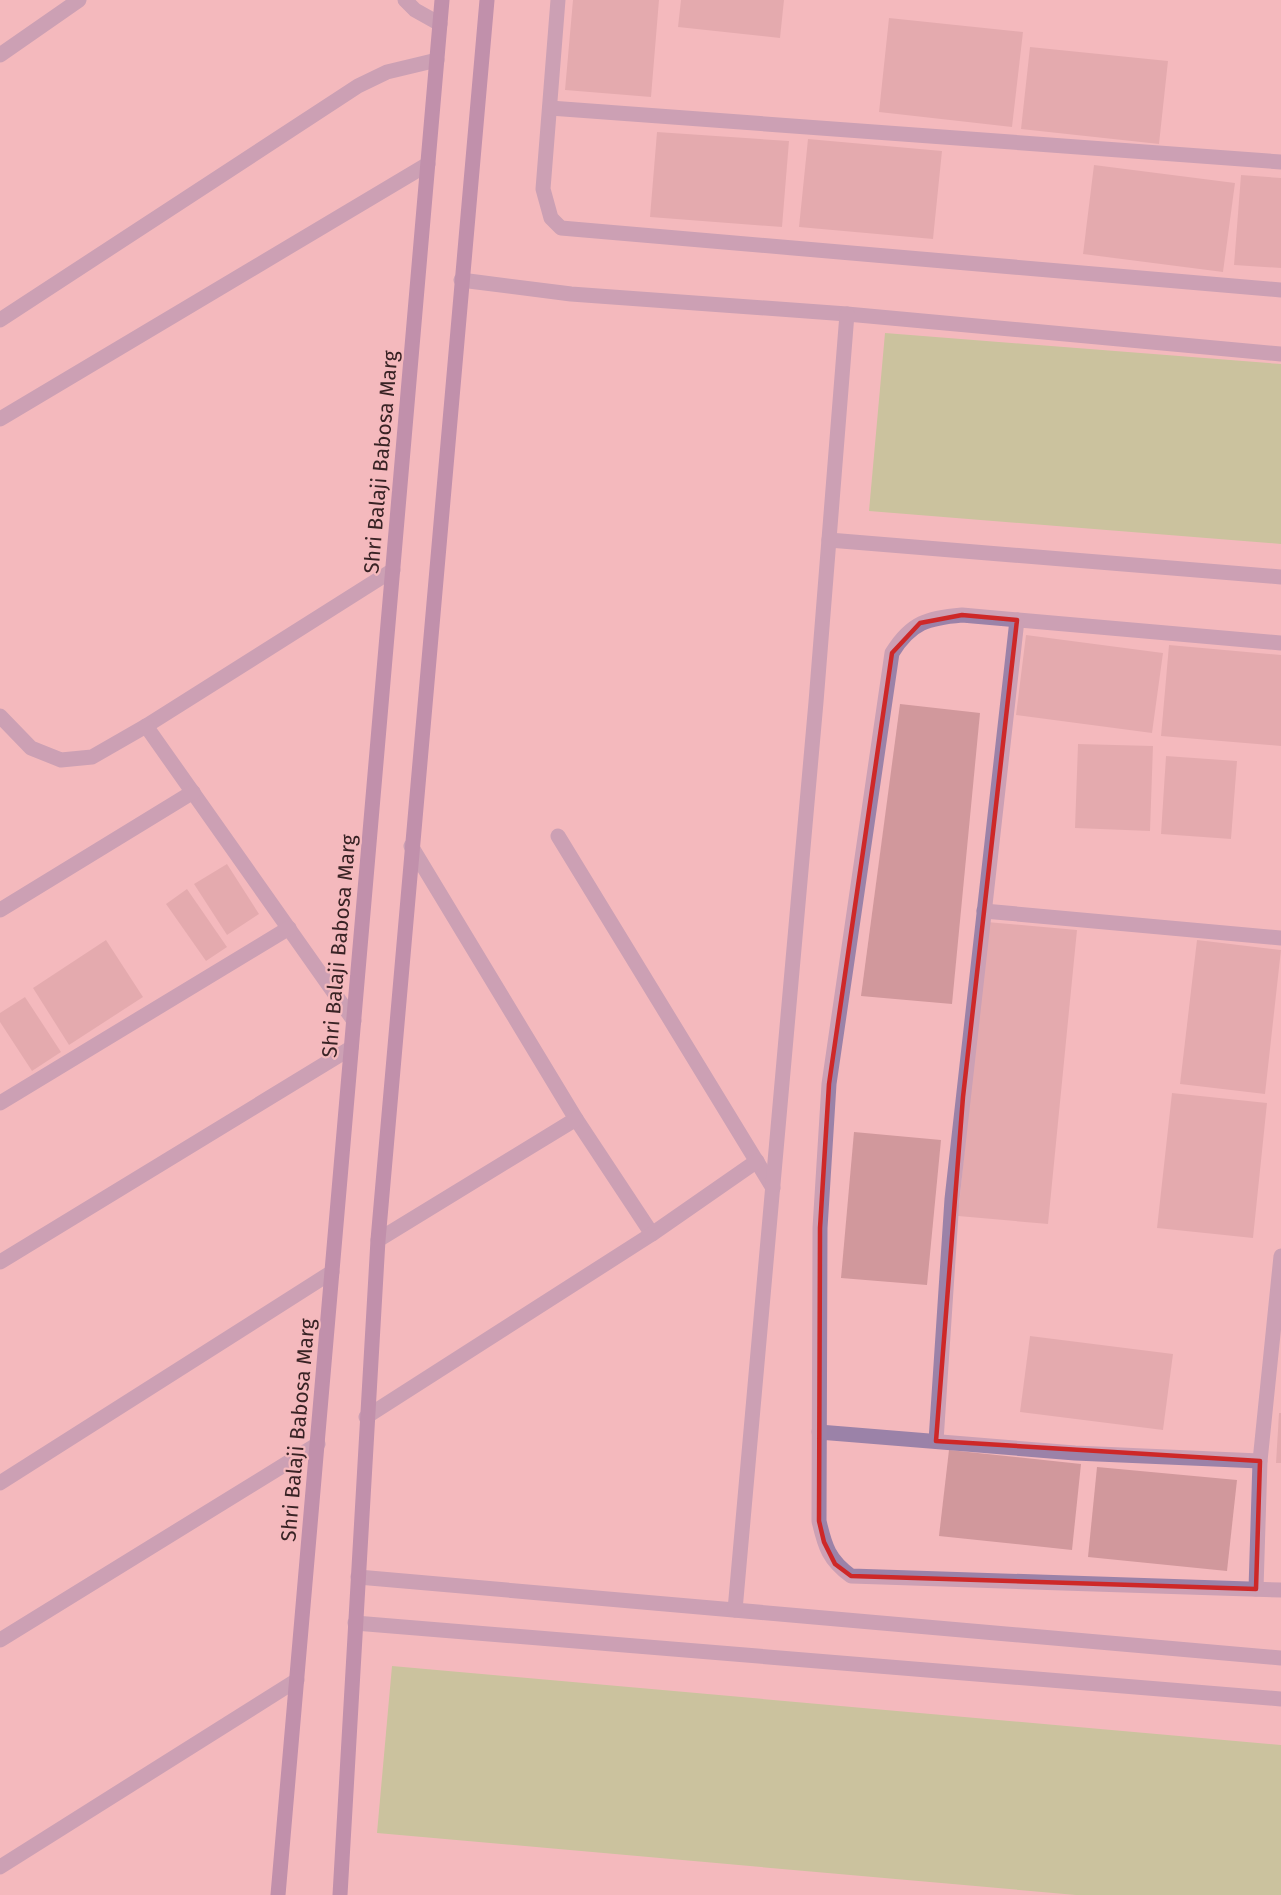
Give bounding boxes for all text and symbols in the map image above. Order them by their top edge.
street label: Shri Balaji Babosa Marg [358,349,404,575]
street label: Shri Balaji Babosa Marg [316,833,362,1059]
street label: Shri Balaji Babosa Marg [275,1317,321,1543]

